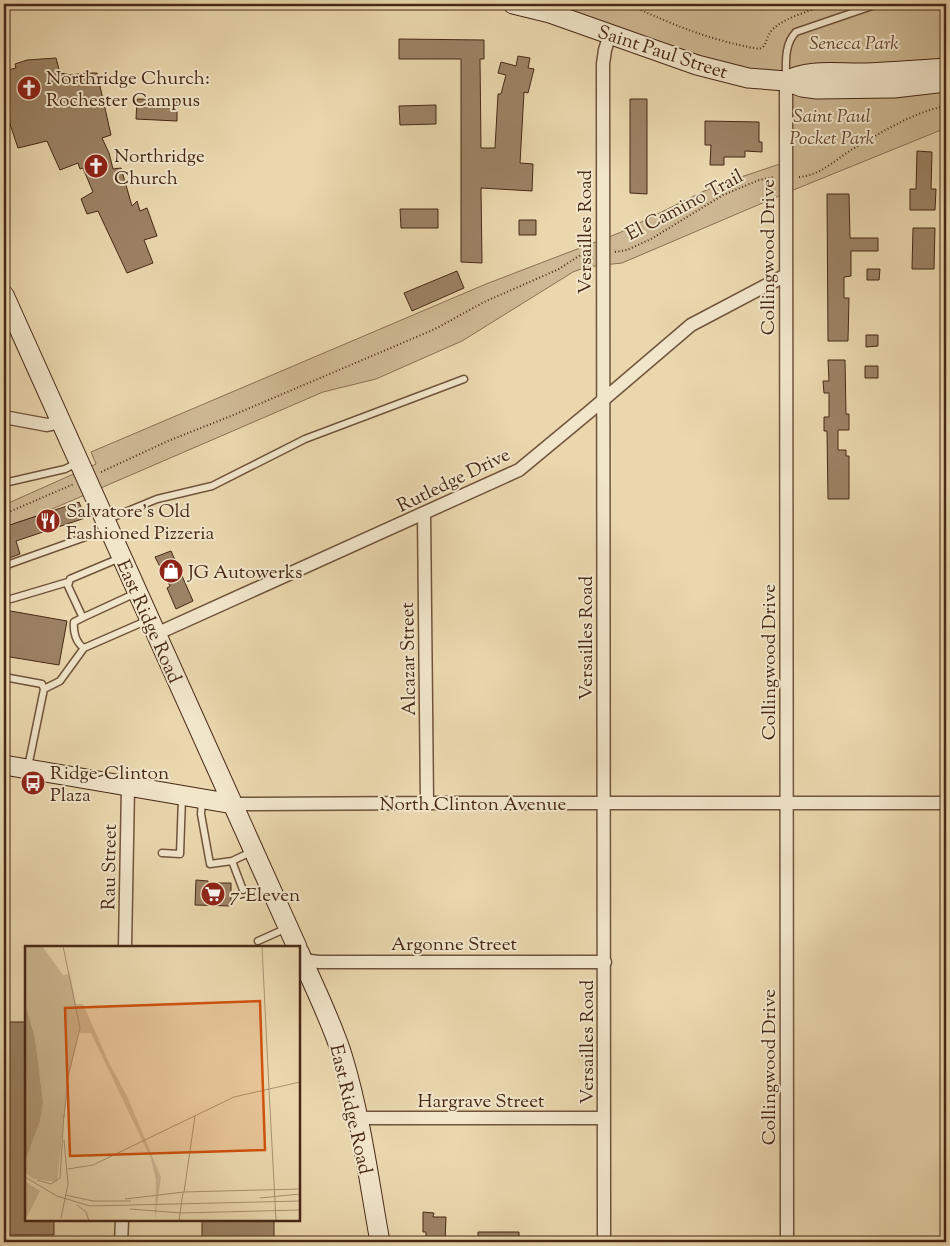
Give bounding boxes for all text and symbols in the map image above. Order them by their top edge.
street label: Saint Paul Street [594,20,731,87]
park label: Seneca Park [809,31,899,58]
place label: Northridge Church: Rochester Campus [46,66,210,115]
church icon: Northridge Church: Rochester Campus [16,75,42,101]
park label: Saint Paul Pocket Park [790,104,875,153]
place label: Northridge Church [114,144,205,193]
church icon: Northridge Church [83,153,109,179]
street label: El Camino Trail [622,164,749,249]
street label: Versailles Road [573,169,600,294]
street label: Collingwood Drive [756,179,783,335]
street label: Rutledge Drive [393,442,515,520]
place label: Salvatore's Old Fashioned Pizzeria [66,499,215,548]
restaurant icon: Salvatore's Old Fashioned Pizzeria [35,508,61,534]
street label: East Ridge Road [108,556,187,688]
shop icon: JG Autowerks [158,558,184,584]
place label: JG Autowerks [187,560,303,587]
street label: Versailles Road [574,575,601,700]
street label: Collingwood Drive [757,584,784,740]
street label: Alcazar Street [395,601,424,716]
place label: Ridge-Clinton Plaza [50,761,169,810]
bus stop icon: Ridge-Clinton Plaza [20,770,46,796]
street label: North Clinton Avenue [380,792,567,819]
street label: Rau Street [96,823,125,910]
supermarket icon: 7-Eleven [200,881,226,907]
place label: 7-Eleven [230,883,300,910]
street label: Argonne Street [391,932,517,959]
inset map [25,946,300,1221]
street label: Versailles Road [575,979,602,1104]
street label: Collingwood Drive [757,989,784,1145]
street label: East Ridge Road [322,1042,378,1177]
street label: Hargrave Street [418,1089,545,1116]

